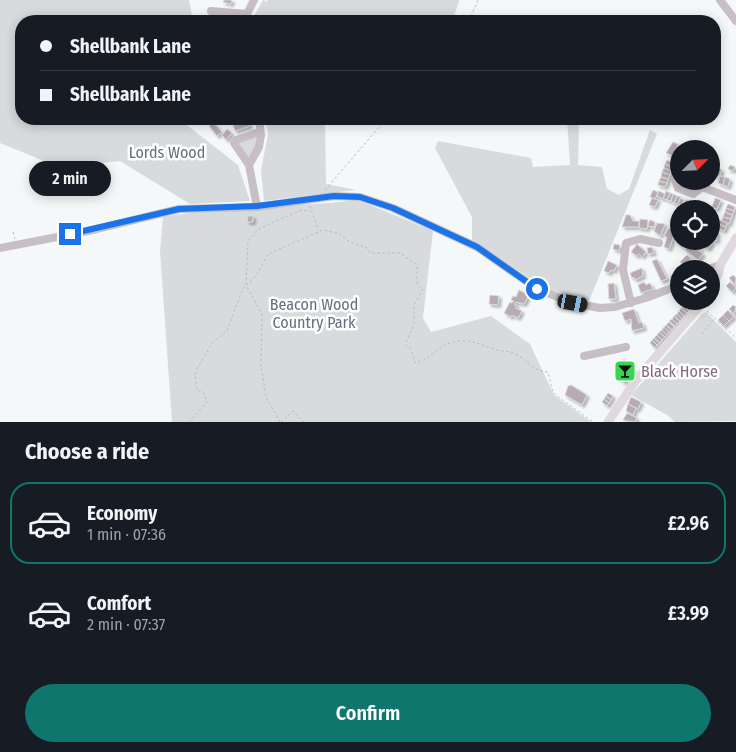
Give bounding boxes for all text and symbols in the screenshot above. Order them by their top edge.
text: Shellbank Lane [70,35,191,58]
text: Shellbank Lane [70,83,191,106]
north arrow [670,140,720,190]
map controls [670,140,720,310]
park label: Lords Wood [129,143,205,162]
callout: 2 min [29,162,111,196]
text: 2 min [52,169,88,188]
button: locate [670,200,720,250]
route end [59,223,81,245]
button: layers [670,260,720,310]
route start [526,278,548,300]
car [556,293,589,313]
park label: Beacon Wood Country Park [270,295,358,332]
bar icon: Black Horse [613,359,637,383]
place label: Black Horse [641,362,718,381]
text: Choose a ride [25,438,149,465]
icon: car [27,501,72,546]
text: Economy [87,502,157,525]
text: £2.96 [668,512,709,535]
text: 1 min · 07:36 [87,525,166,544]
icon: car [27,591,72,636]
text: Comfort [87,592,151,615]
text: £3.99 [668,602,709,625]
text: 2 min · 07:37 [87,615,165,634]
button: Confirm [25,684,711,742]

